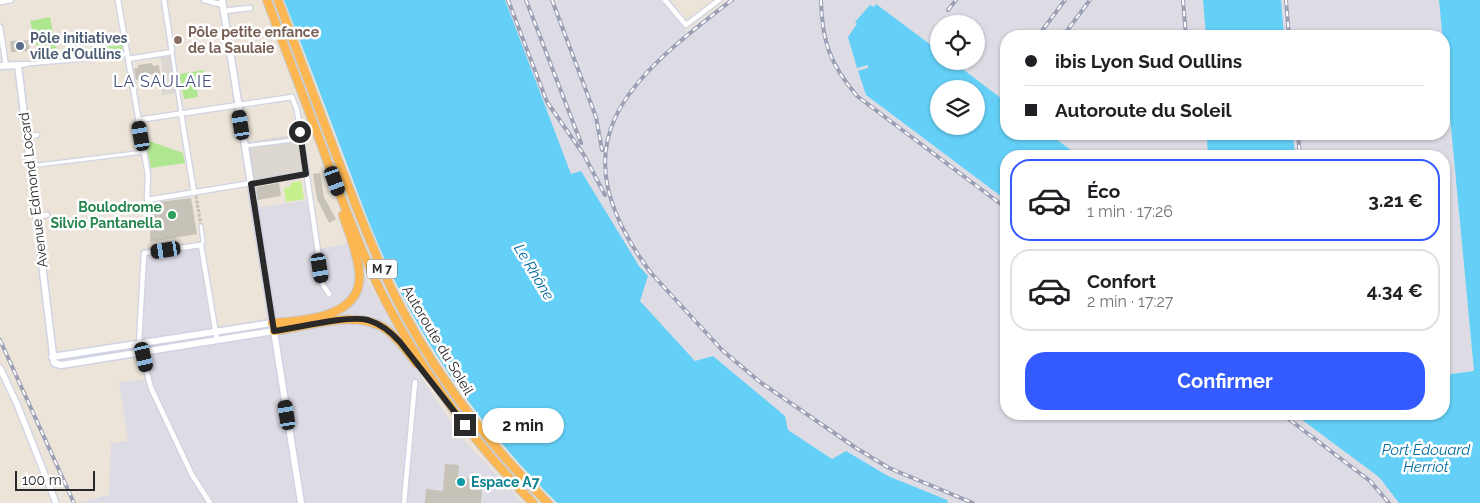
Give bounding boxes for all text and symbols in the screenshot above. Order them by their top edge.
map controls [930,15,985,135]
button: locate [930,15,985,70]
place label: Pôle petite enfance de la Saulaie [188,24,320,56]
place label: Pôle initiatives ville d'Oullins [30,30,128,62]
marker: Pôle petite enfance de la Saulaie [172,34,184,46]
marker: Pôle initiatives ville d'Oullins [14,40,26,52]
text: ibis Lyon Sud Oullins [1055,50,1242,72]
district label: LA SAULAIE [113,72,213,91]
button: layers [930,80,985,135]
text: Autoroute du Soleil [1055,99,1232,121]
car [231,109,250,141]
street label: Avenue Edmond Locard [16,111,50,269]
car [131,120,150,152]
route start [289,121,311,143]
car [322,164,347,198]
icon: car [1027,178,1072,223]
text: Éco [1087,180,1120,202]
text: 3.21 € [1368,189,1423,211]
place label: Boulodrome Silvio Pantanella [50,199,163,231]
text: 1 min · 17:26 [1087,202,1173,221]
marker: Boulodrome Silvio Pantanella [166,209,178,221]
car [150,240,181,260]
water label: Le Rhône [510,241,558,303]
car [310,252,329,284]
road number: M 7 [367,260,397,278]
icon: car [1027,268,1072,313]
text: Confort [1087,270,1156,292]
text: 4.34 € [1367,279,1423,301]
street label: Autoroute du Soleil [399,283,477,398]
text: 2 min · 17:27 [1087,292,1173,311]
car [133,341,154,373]
button: Confirmer [1025,352,1425,410]
car [277,399,296,431]
callout: 2 min [482,408,565,442]
route end [454,414,476,436]
text: 2 min [502,416,544,435]
water label: Port Édouard Herriot [1382,441,1471,476]
scale bar [15,468,95,491]
text: 100 m [22,472,62,488]
place label: Espace A7 [471,474,540,490]
marker: Espace A7 [455,476,467,488]

